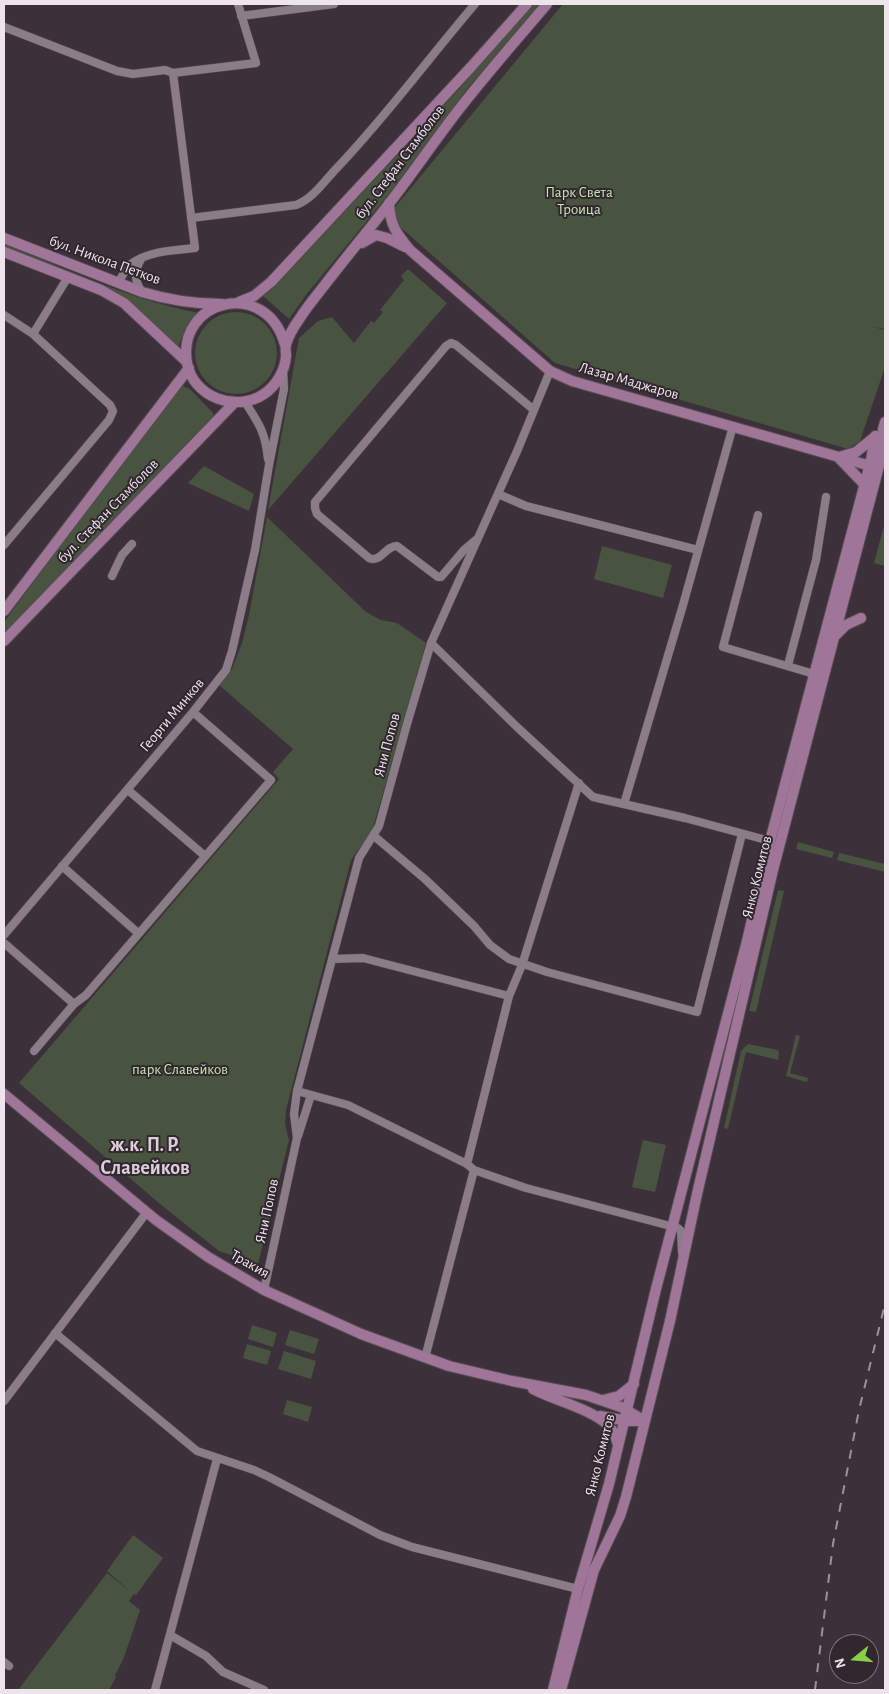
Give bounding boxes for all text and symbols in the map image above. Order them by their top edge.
street label: бул. Стефан Стамболов [351,102,449,222]
park label: Парк Света Троица [545,183,613,218]
street label: бул. Никола Петков [47,231,163,289]
street label: Лазар Маджаров [577,358,681,404]
street label: бул. Стефан Стамболов [54,455,162,567]
street label: Георги Минков [136,674,208,756]
street label: Яни Попов [370,711,404,779]
street label: Янко Комитов [738,834,776,920]
park label: парк Славейков [132,1060,228,1078]
district label: ж.к. П. Р. Славейков [100,1133,190,1180]
street label: Яни Попов [251,1177,283,1245]
street label: Тракия [227,1246,273,1282]
street label: Янко Комитов [581,1412,619,1498]
north arrow [829,1634,879,1684]
text: N [832,1656,849,1670]

